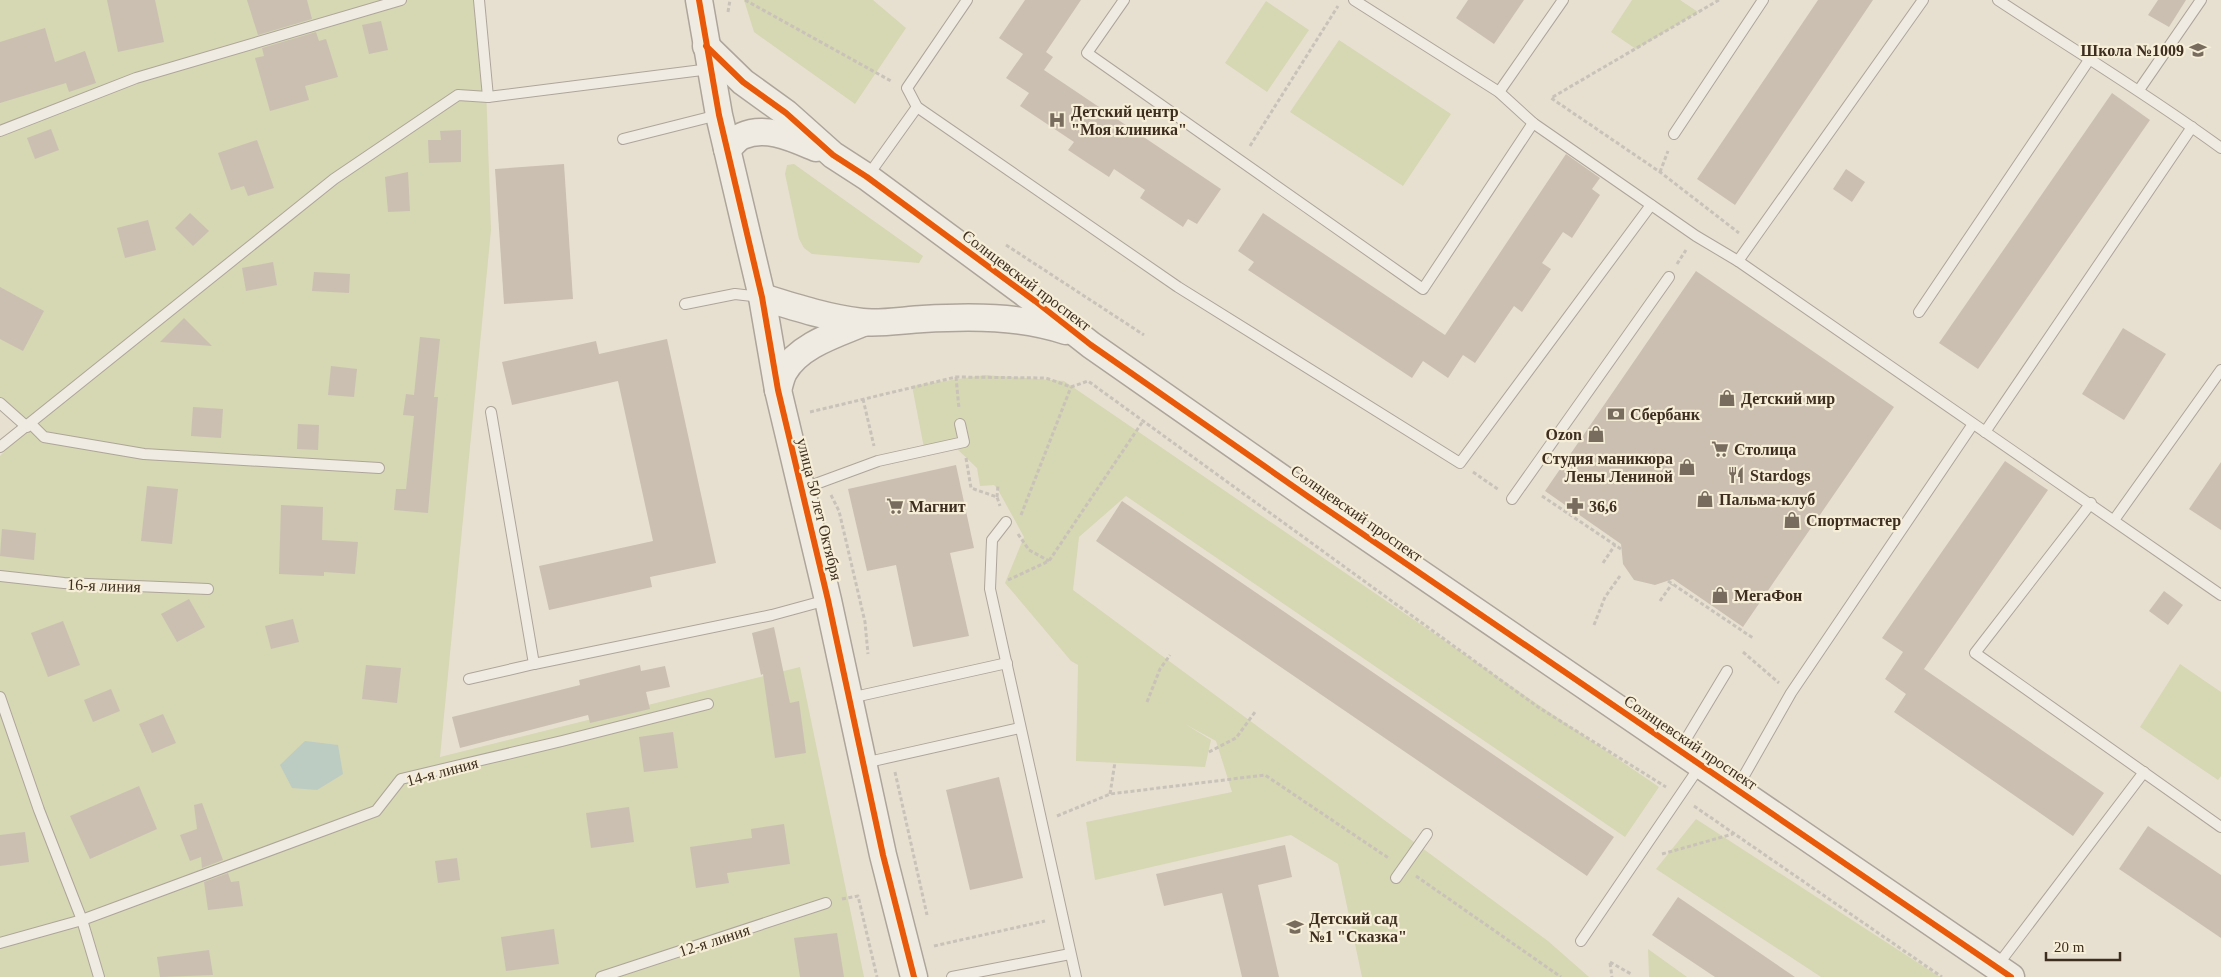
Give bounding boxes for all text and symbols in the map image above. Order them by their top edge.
school or university icon: Школа №1009 [2188,40,2208,60]
place label: Школа №1009 [2081,42,2184,59]
place label: Детский центр "Моя клиника" [1071,103,1187,138]
hospital icon: Детский центр "Моя клиника" [1047,110,1067,130]
street label: Солнцевский проспект [959,227,1094,335]
shop icon: Детский мир [1717,388,1737,408]
place label: Детский мир [1741,390,1835,408]
bank icon: Сбербанк [1606,404,1626,424]
place label: Сбербанк [1630,406,1701,424]
shop icon: Ozon [1586,424,1606,444]
place label: Ozon [1546,426,1582,443]
street label: улица 50 лет Октября [793,436,846,583]
supermarket icon: Столица [1710,439,1730,459]
place label: Столица [1734,441,1796,458]
place label: Студия маникюра Лены Лениной [1541,450,1673,485]
shop icon: Студия маникюра Лены Лениной [1677,457,1697,477]
street label: Солнцевский проспект [1287,462,1426,566]
restaurant icon: Stardogs [1726,465,1746,485]
place label: Stardogs [1750,467,1810,485]
shop icon: Пальма-клуб [1695,489,1715,509]
place label: Пальма-клуб [1719,491,1815,509]
supermarket icon: Магнит [885,496,905,516]
pharmacy icon: 36,6 [1565,496,1585,516]
place label: Магнит [909,498,966,515]
place label: 36,6 [1589,498,1617,515]
shop icon: Спортмастер [1782,510,1802,530]
place label: Спортмастер [1806,512,1901,530]
street label: 16-я линия [67,576,142,595]
shop icon: МегаФон [1710,585,1730,605]
place label: МегаФон [1734,587,1802,604]
street label: Солнцевский проспект [1621,692,1760,794]
street label: 14-я линия [404,754,481,789]
place label: Детский сад №1 "Сказка" [1309,910,1407,945]
school or university icon: Детский сад №1 "Сказка" [1285,917,1305,937]
street label: 12-я линия [676,921,752,960]
scale bar [2046,930,2120,962]
text: 20 m [2054,939,2085,955]

